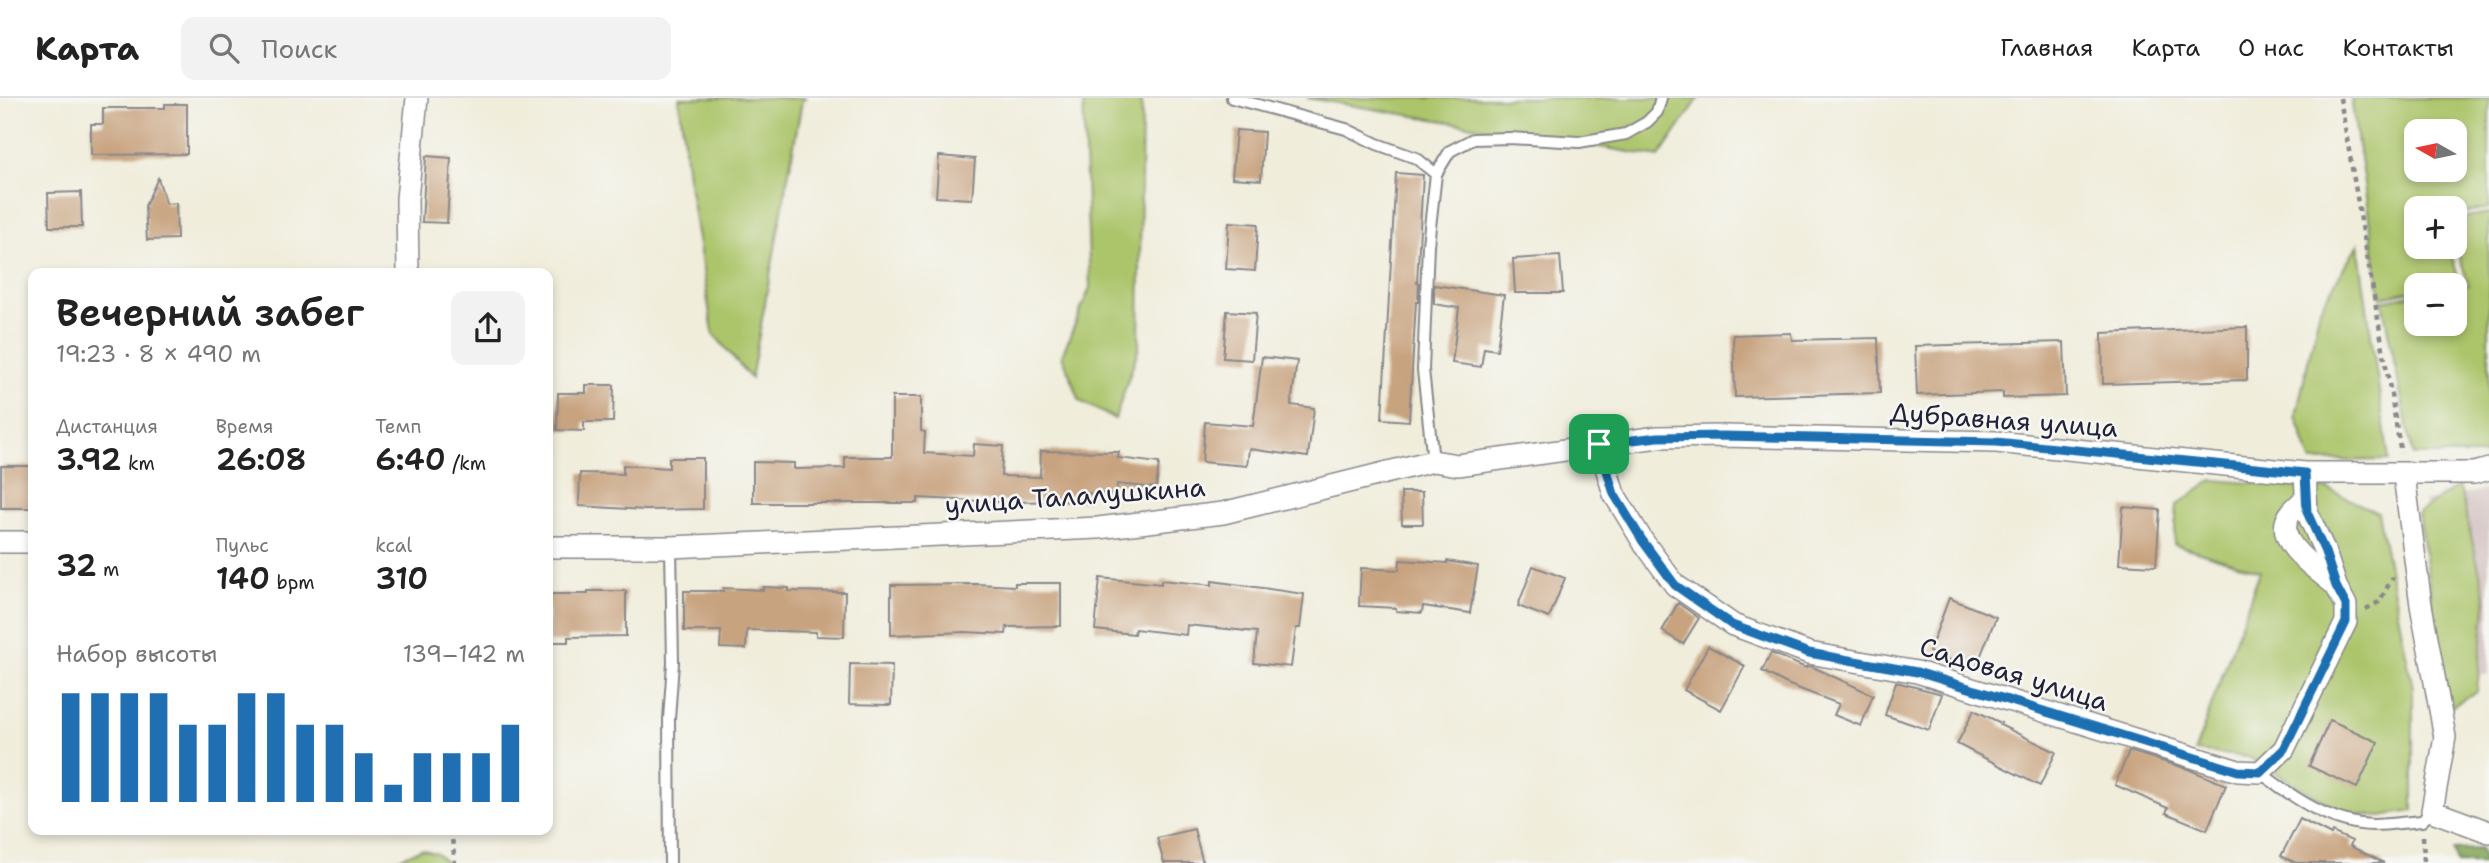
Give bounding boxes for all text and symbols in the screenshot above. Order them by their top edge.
search box [181,17,671,80]
text: Карта [35,26,139,71]
icon: search [205,29,243,67]
text: Поиск [261,31,337,66]
text: Главная [2000,32,2093,64]
text: Карта [2131,32,2200,64]
text: О нас [2238,32,2304,64]
text: Контакты [2342,32,2454,64]
north arrow [2404,119,2468,182]
map controls [2404,119,2467,336]
button: + [2404,196,2467,259]
button: − [2404,273,2467,336]
text: Вечерний забег [56,287,364,338]
button: share [451,291,525,365]
text: 19:23 · 8 × 490 m [56,339,261,369]
street label: Дубравная улица [1889,394,2119,445]
text: Дистанция [56,414,158,439]
text: Время [216,414,274,439]
text: Темп [375,414,421,439]
pin [1569,414,1629,474]
icon: arrive [1580,425,1618,463]
text: 3.92 [56,439,122,480]
text: 26:08 [216,439,306,480]
text: 6:40 [375,439,446,480]
text: km [122,451,155,476]
text: /km [446,451,486,476]
street label: улица Талалушкина [944,469,1206,522]
text: Пульс [216,533,269,558]
text: kcal [375,533,412,558]
text: 32 [56,545,97,586]
text: m [97,557,120,582]
text: 140 [216,558,270,599]
text: 310 [375,558,428,599]
text: bpm [270,570,315,595]
street label: Садовая улица [1916,628,2113,719]
text: Набор высоты [56,639,217,669]
text: 139–142 m [403,639,525,669]

